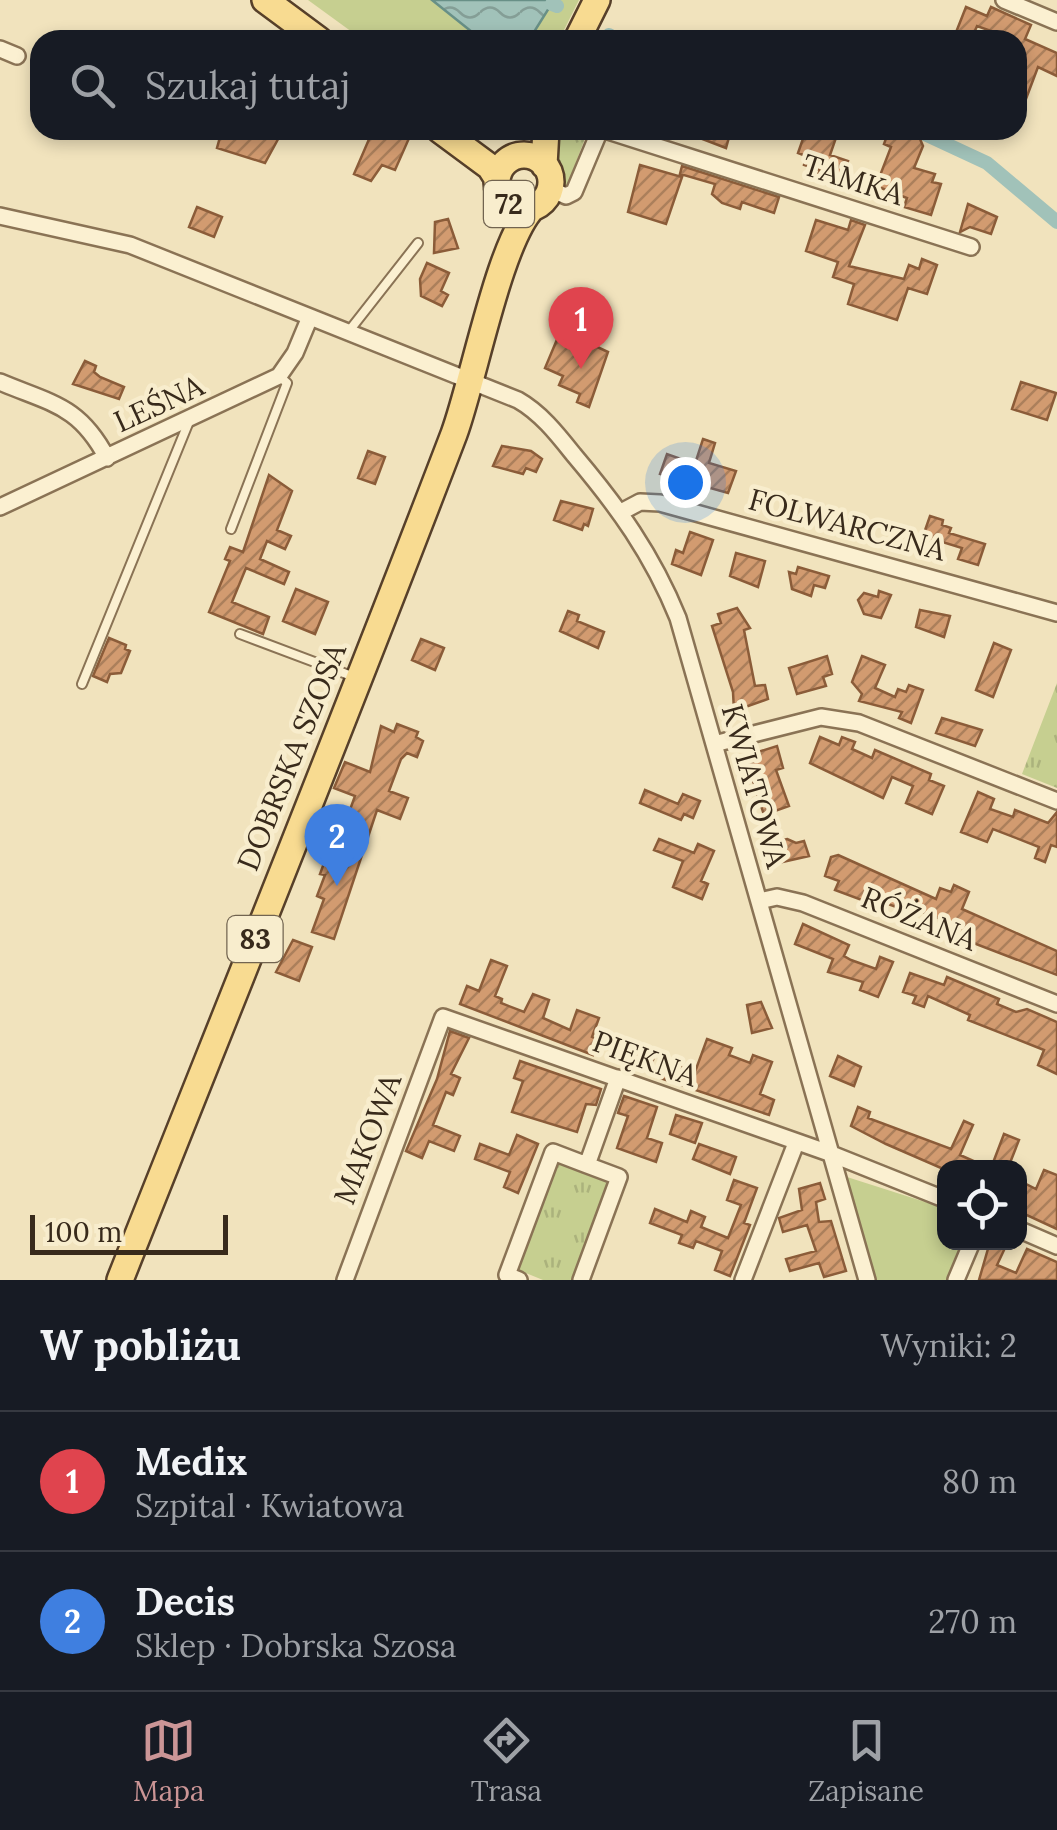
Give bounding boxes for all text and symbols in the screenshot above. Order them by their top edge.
search box [30,30,1027,140]
icon: search [65,58,120,113]
text: Szukaj tutaj [145,61,350,109]
street label: TAMKA [798,145,910,214]
road number: 72 [484,181,534,227]
pin: 1 [548,286,614,369]
street label: LEŚNA [108,365,211,440]
your location [660,457,711,508]
street label: FOLWARCZNA [745,479,951,569]
street label: DOBRSKA SZOSA [228,636,354,876]
street label: KWIATOWA [713,700,797,873]
pin: 2 [304,804,370,886]
street label: RÓŻANA [856,878,984,959]
road number: 83 [228,916,282,962]
street label: PIĘKNA [588,1022,704,1095]
street label: MAKOWA [325,1067,410,1209]
map controls [937,1160,1027,1250]
button: locate [937,1160,1027,1250]
scale bar [30,1210,228,1254]
text: 100 m [45,1214,122,1250]
text: W pobliżu [40,1318,241,1372]
text: Wyniki: 2 [881,1325,1017,1366]
text: Medix [135,1437,247,1485]
text: 1 [66,1461,79,1502]
text: 80 m [942,1461,1017,1502]
text: Szpital · Kwiatowa [135,1485,404,1526]
text: Decis [135,1577,235,1625]
text: 2 [64,1601,81,1642]
text: 270 m [928,1601,1017,1642]
text: Sklep · Dobrska Szosa [135,1625,457,1666]
tab: Mapa [133,1713,204,1809]
tab: Trasa [471,1713,542,1809]
tab: Zapisane [808,1713,924,1809]

